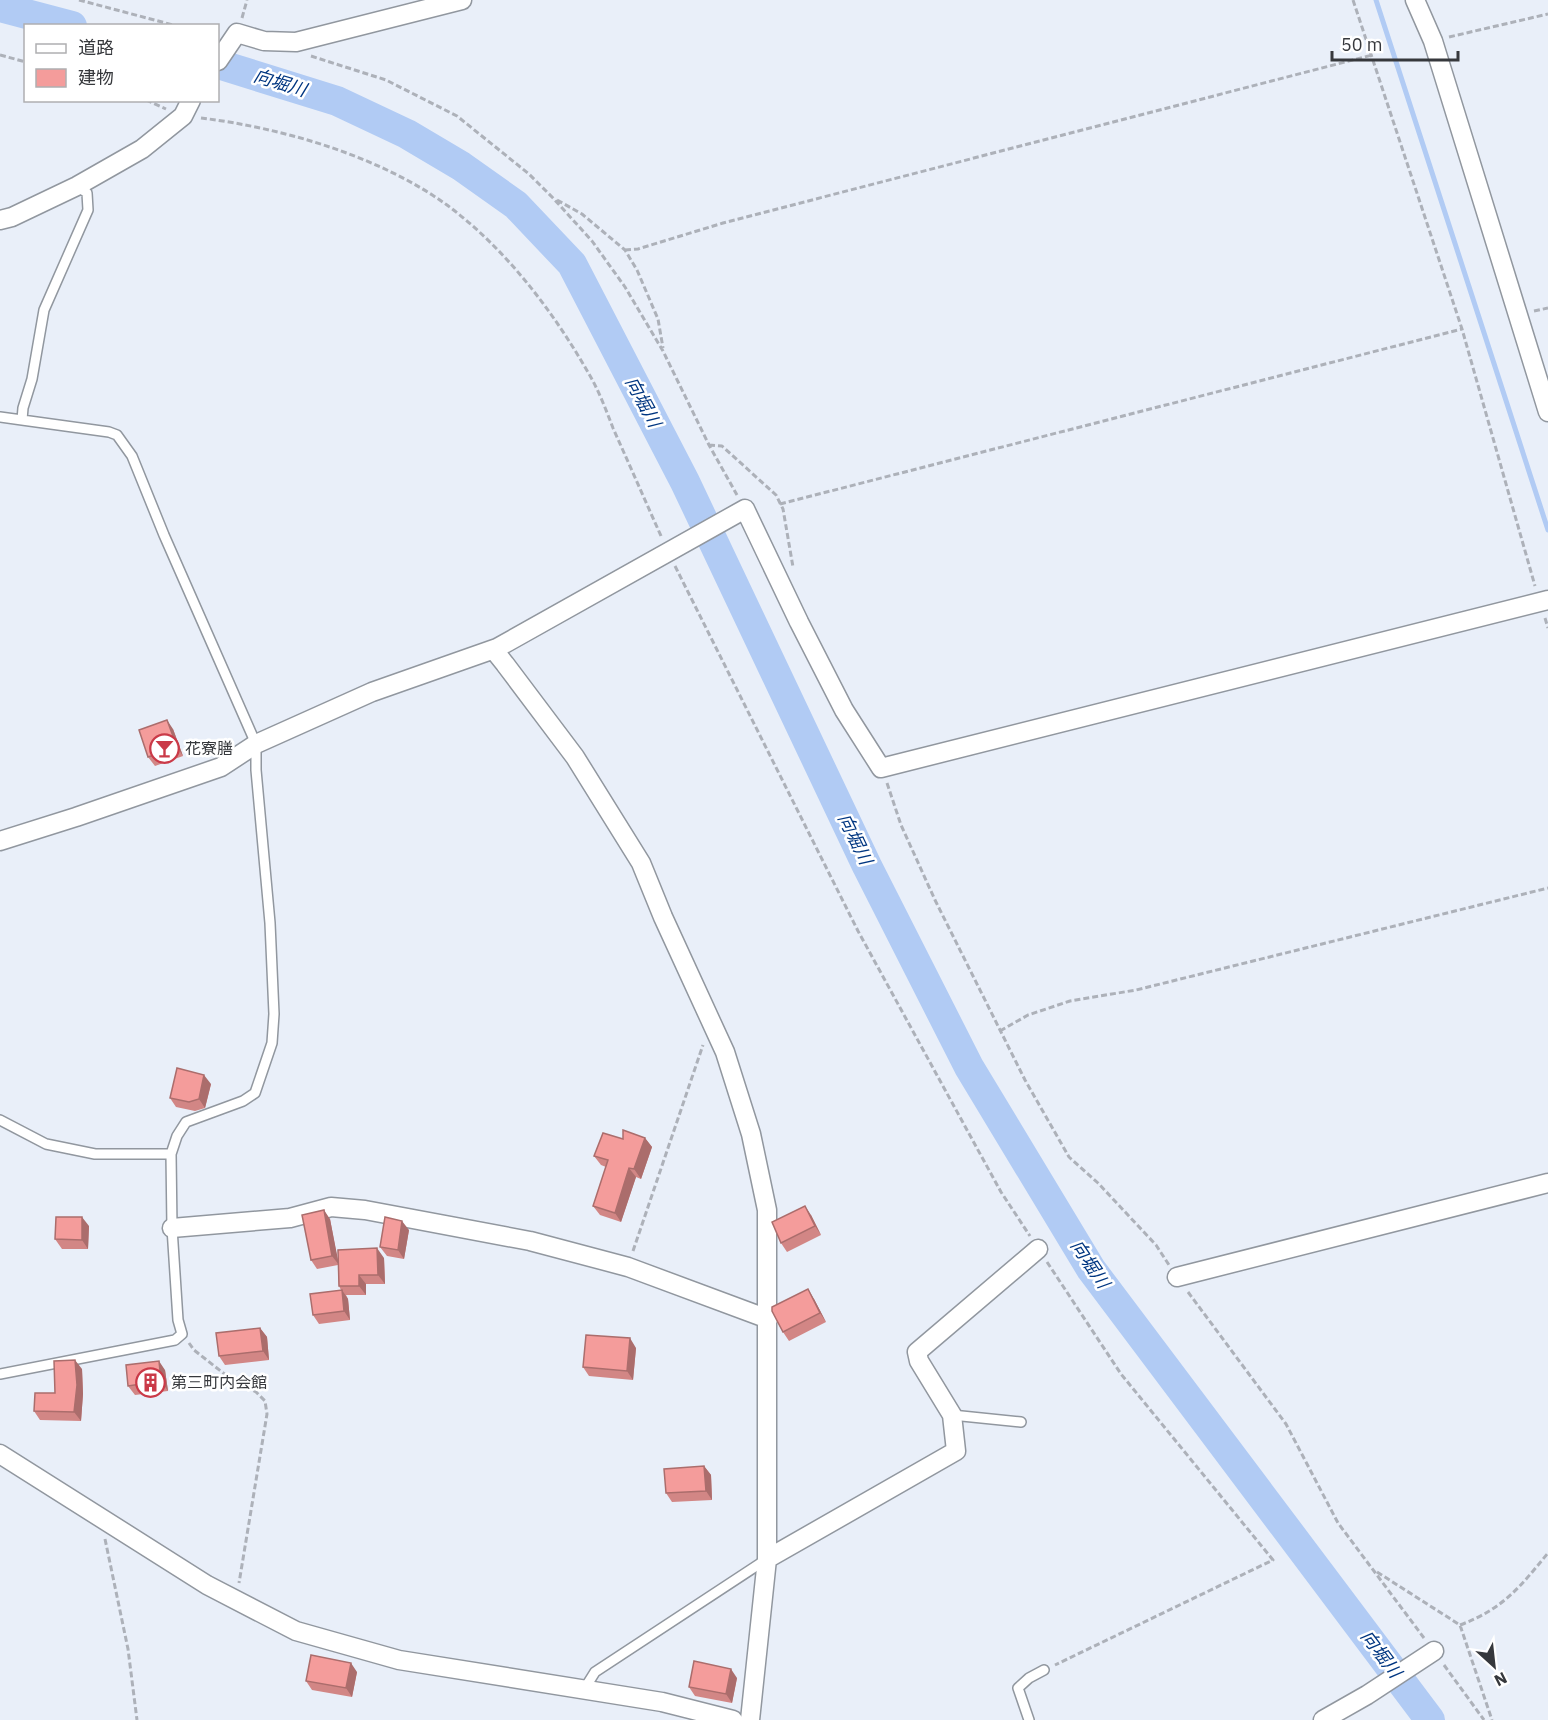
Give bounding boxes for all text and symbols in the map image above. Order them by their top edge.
legend [24,24,219,102]
scale bar [1332,24,1458,62]
text: 50 m [1341,33,1383,56]
text: 道路 [78,36,114,59]
water label: 向堀川 [251,64,311,102]
text: 建物 [78,66,114,89]
water label: 向堀川 [621,373,667,433]
bar icon: 花寮膳 [148,732,180,764]
place label: 花寮膳 [185,738,233,758]
water label: 向堀川 [833,809,878,870]
water label: 向堀川 [1066,1235,1116,1294]
building icon: 第三町内会館 [134,1366,166,1398]
place label: 第三町内会館 [171,1372,267,1392]
water label: 向堀川 [1356,1625,1408,1684]
north arrow [1464,1636,1524,1696]
text: N [1491,1668,1511,1691]

